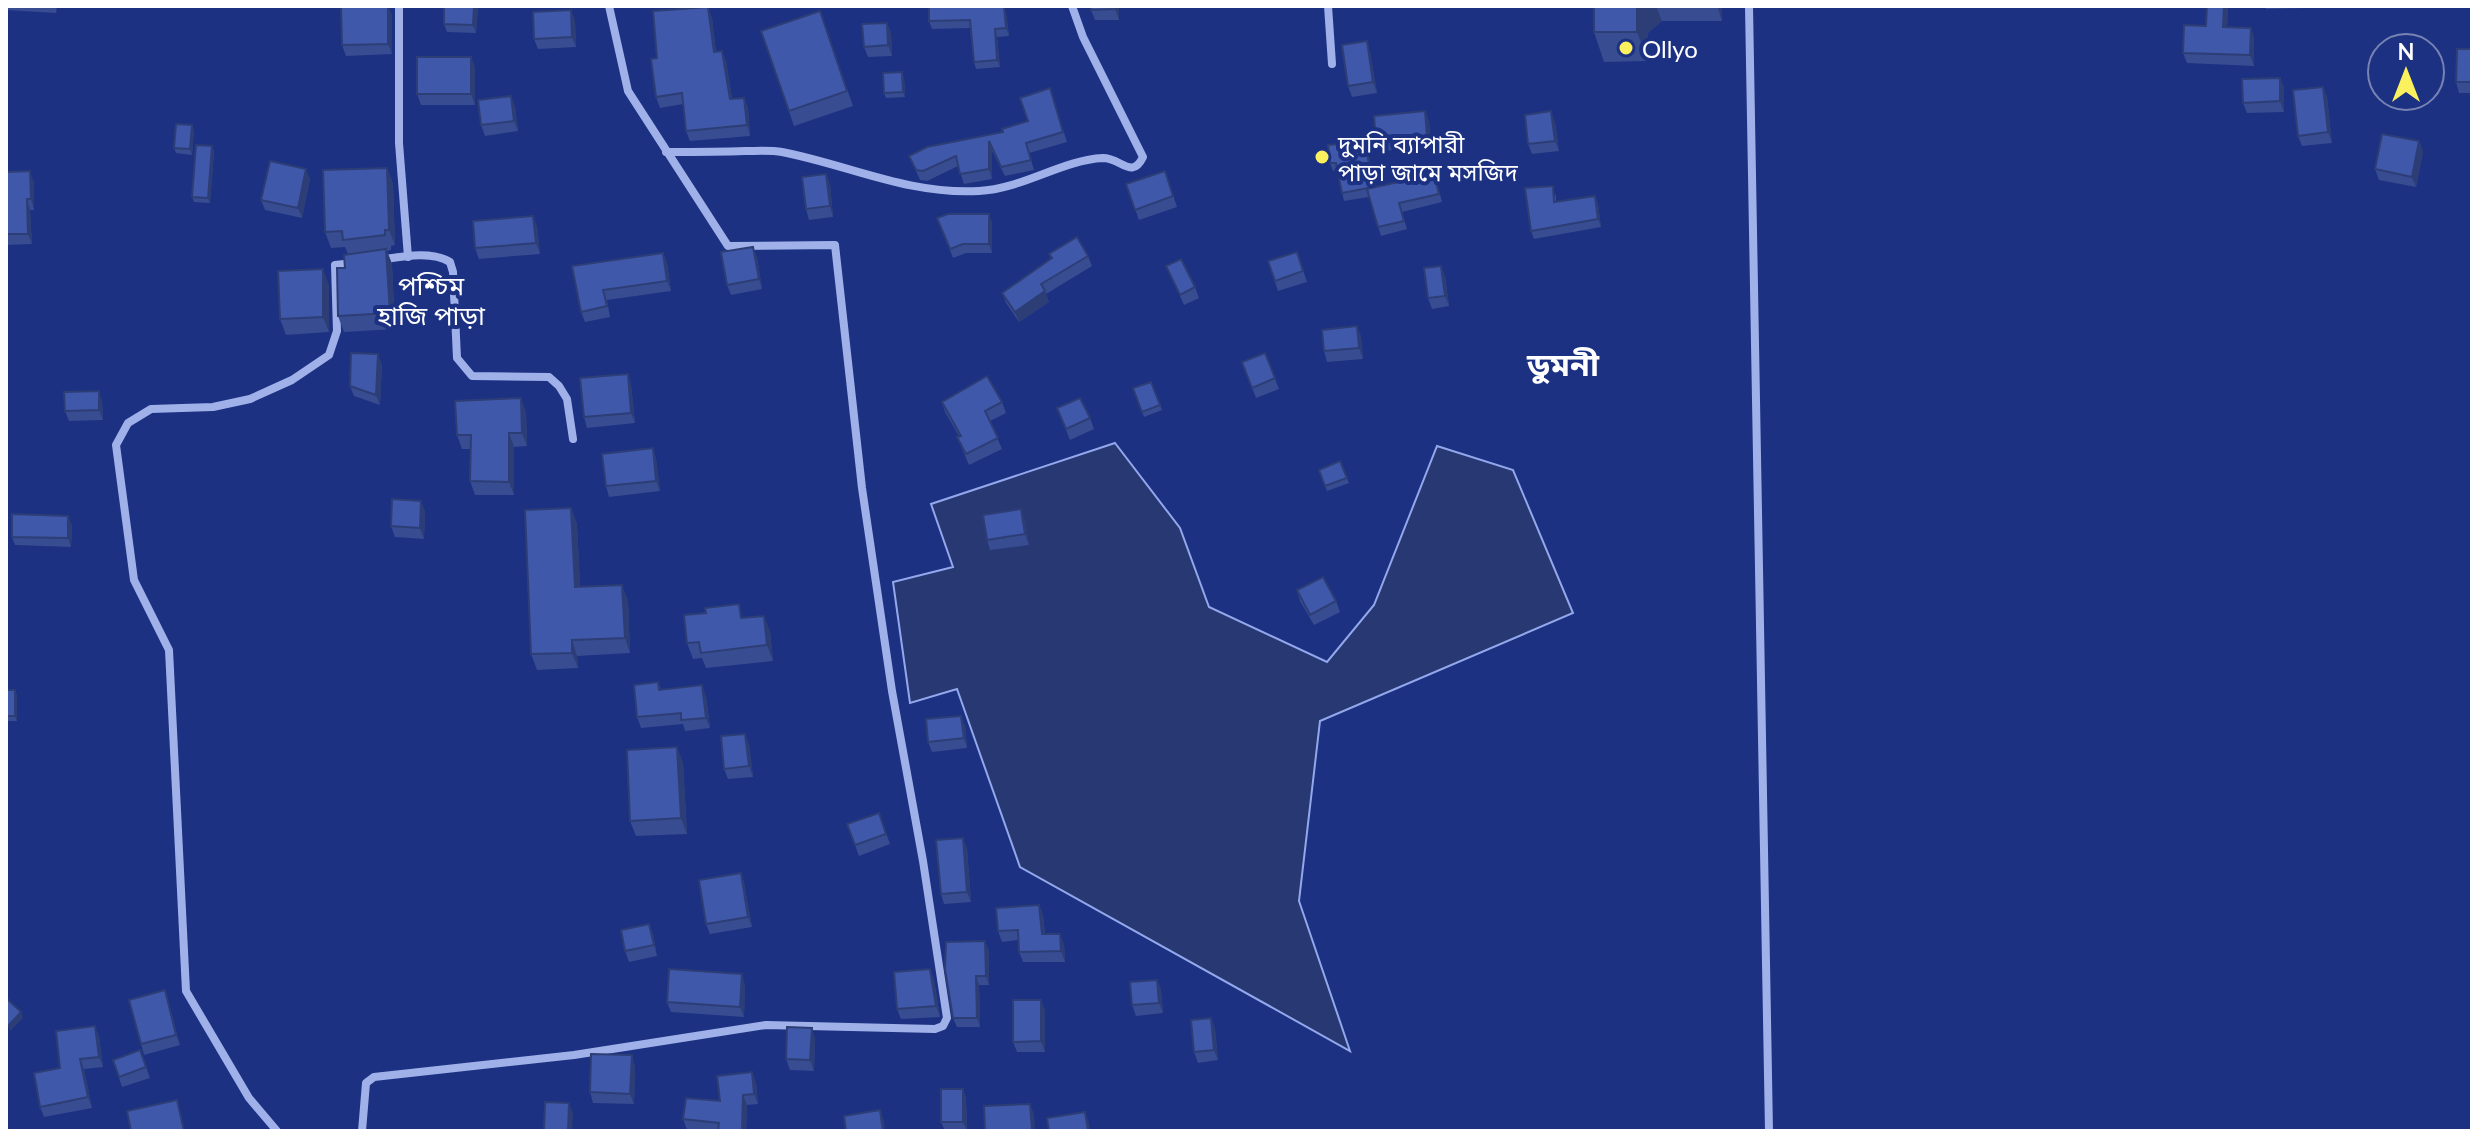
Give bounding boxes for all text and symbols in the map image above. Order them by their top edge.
north arrow [2366,32,2446,112]
place label: Ollyo [1642,34,1698,63]
text: N [2398,38,2414,65]
marker: Ollyo [1617,39,1635,57]
place label: দুমনি ব্যাপারী পাড়া জামে মসজিদ [1337,129,1518,186]
marker: দুমনি ব্যাপারী পাড়া জামে মসজিদ [1313,148,1331,166]
district label: পশ্চিম হাজি পাড়া [376,269,486,331]
district label: ডুমনী [1526,344,1600,385]

